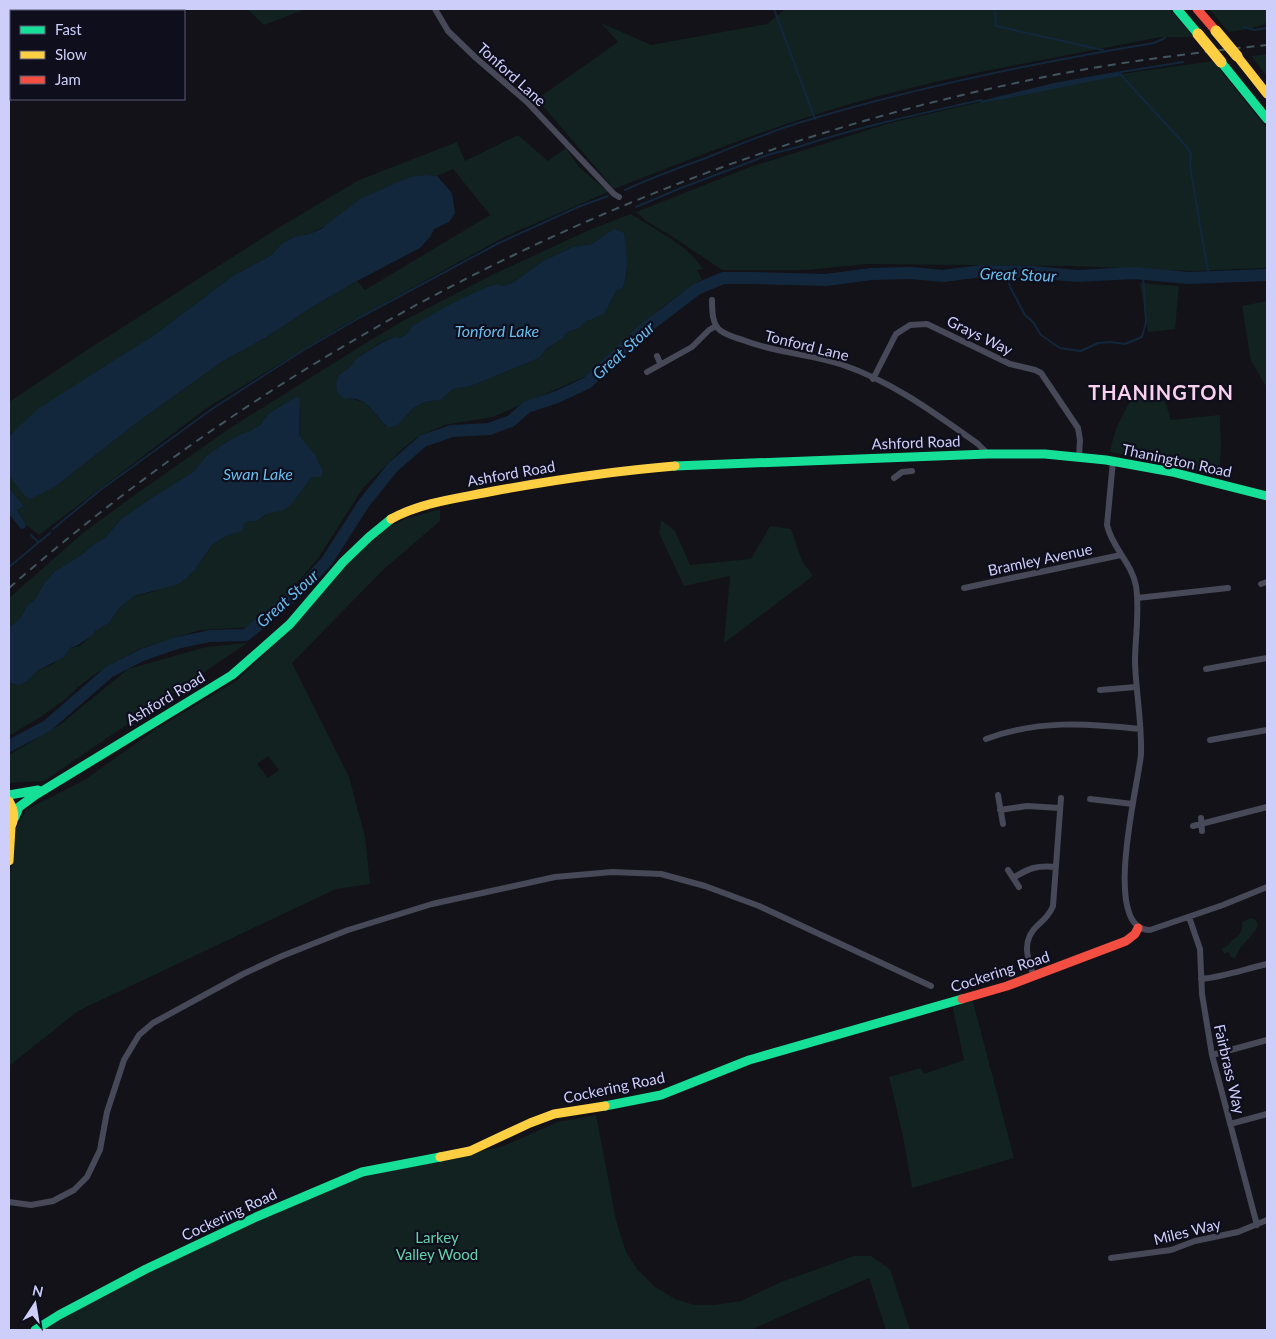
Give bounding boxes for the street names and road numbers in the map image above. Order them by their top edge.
street label: Tonford Lane [474,38,550,110]
street label: Grays Way [944,311,1016,359]
street label: Tonford Lane [763,326,851,364]
street label: Ashford Road [871,431,961,453]
street label: Thanington Road [1120,440,1234,480]
street label: Ashford Road [466,456,556,490]
street label: Bramley Avenue [986,539,1094,579]
street label: Ashford Road [122,667,208,729]
street label: Cockering Road [948,947,1052,995]
street label: Fairbrass Way [1211,1022,1249,1116]
street label: Cockering Road [562,1067,666,1107]
street label: Cockering Road [179,1184,279,1244]
street label: Miles Way [1151,1214,1223,1248]

